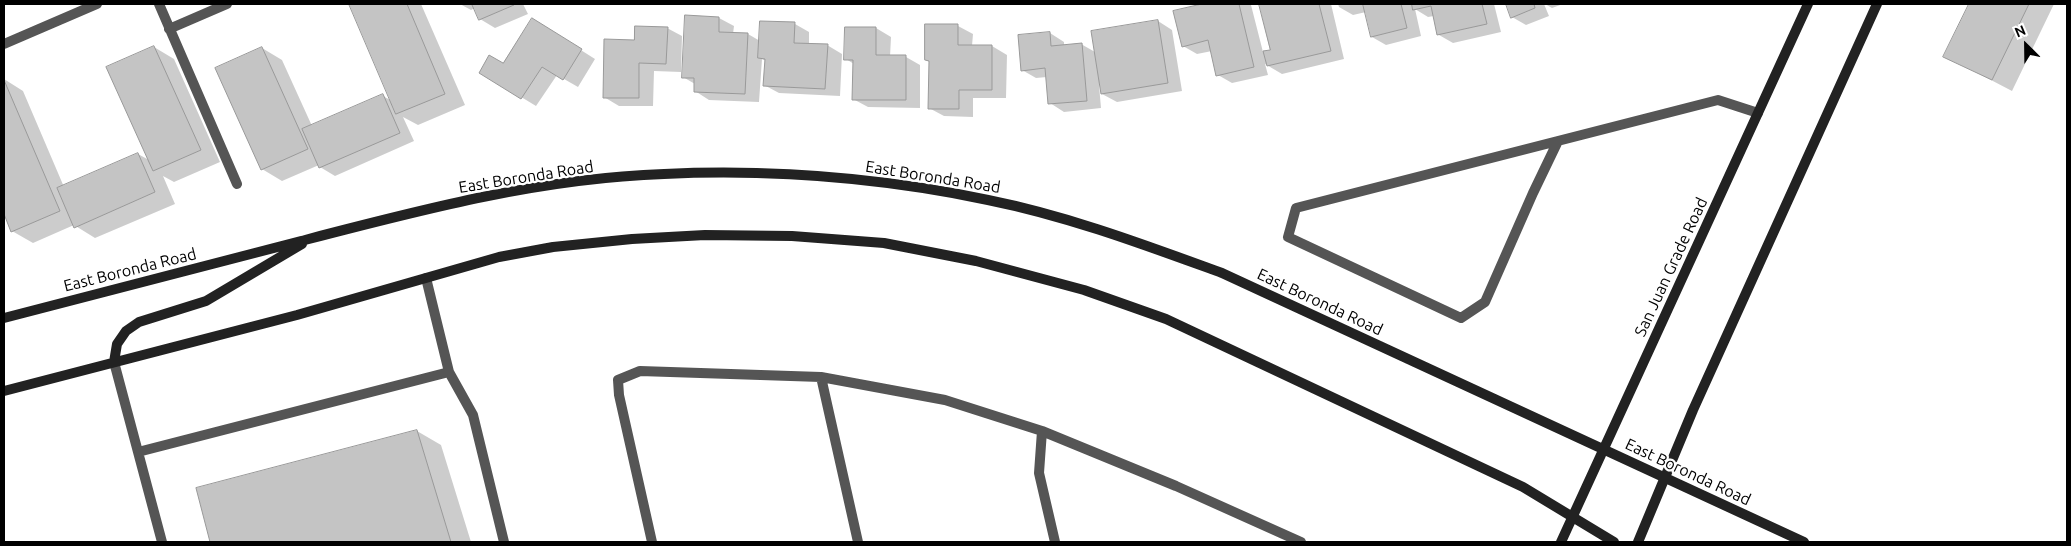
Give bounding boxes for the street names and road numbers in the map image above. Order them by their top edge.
street label: East Boronda Road [457,157,595,197]
street label: East Boronda Road [864,157,1002,197]
street label: San Juan Grade Road [1630,194,1712,340]
street label: East Boronda Road [62,244,198,296]
street label: East Boronda Road [1254,265,1386,339]
street label: East Boronda Road [1622,435,1754,509]

